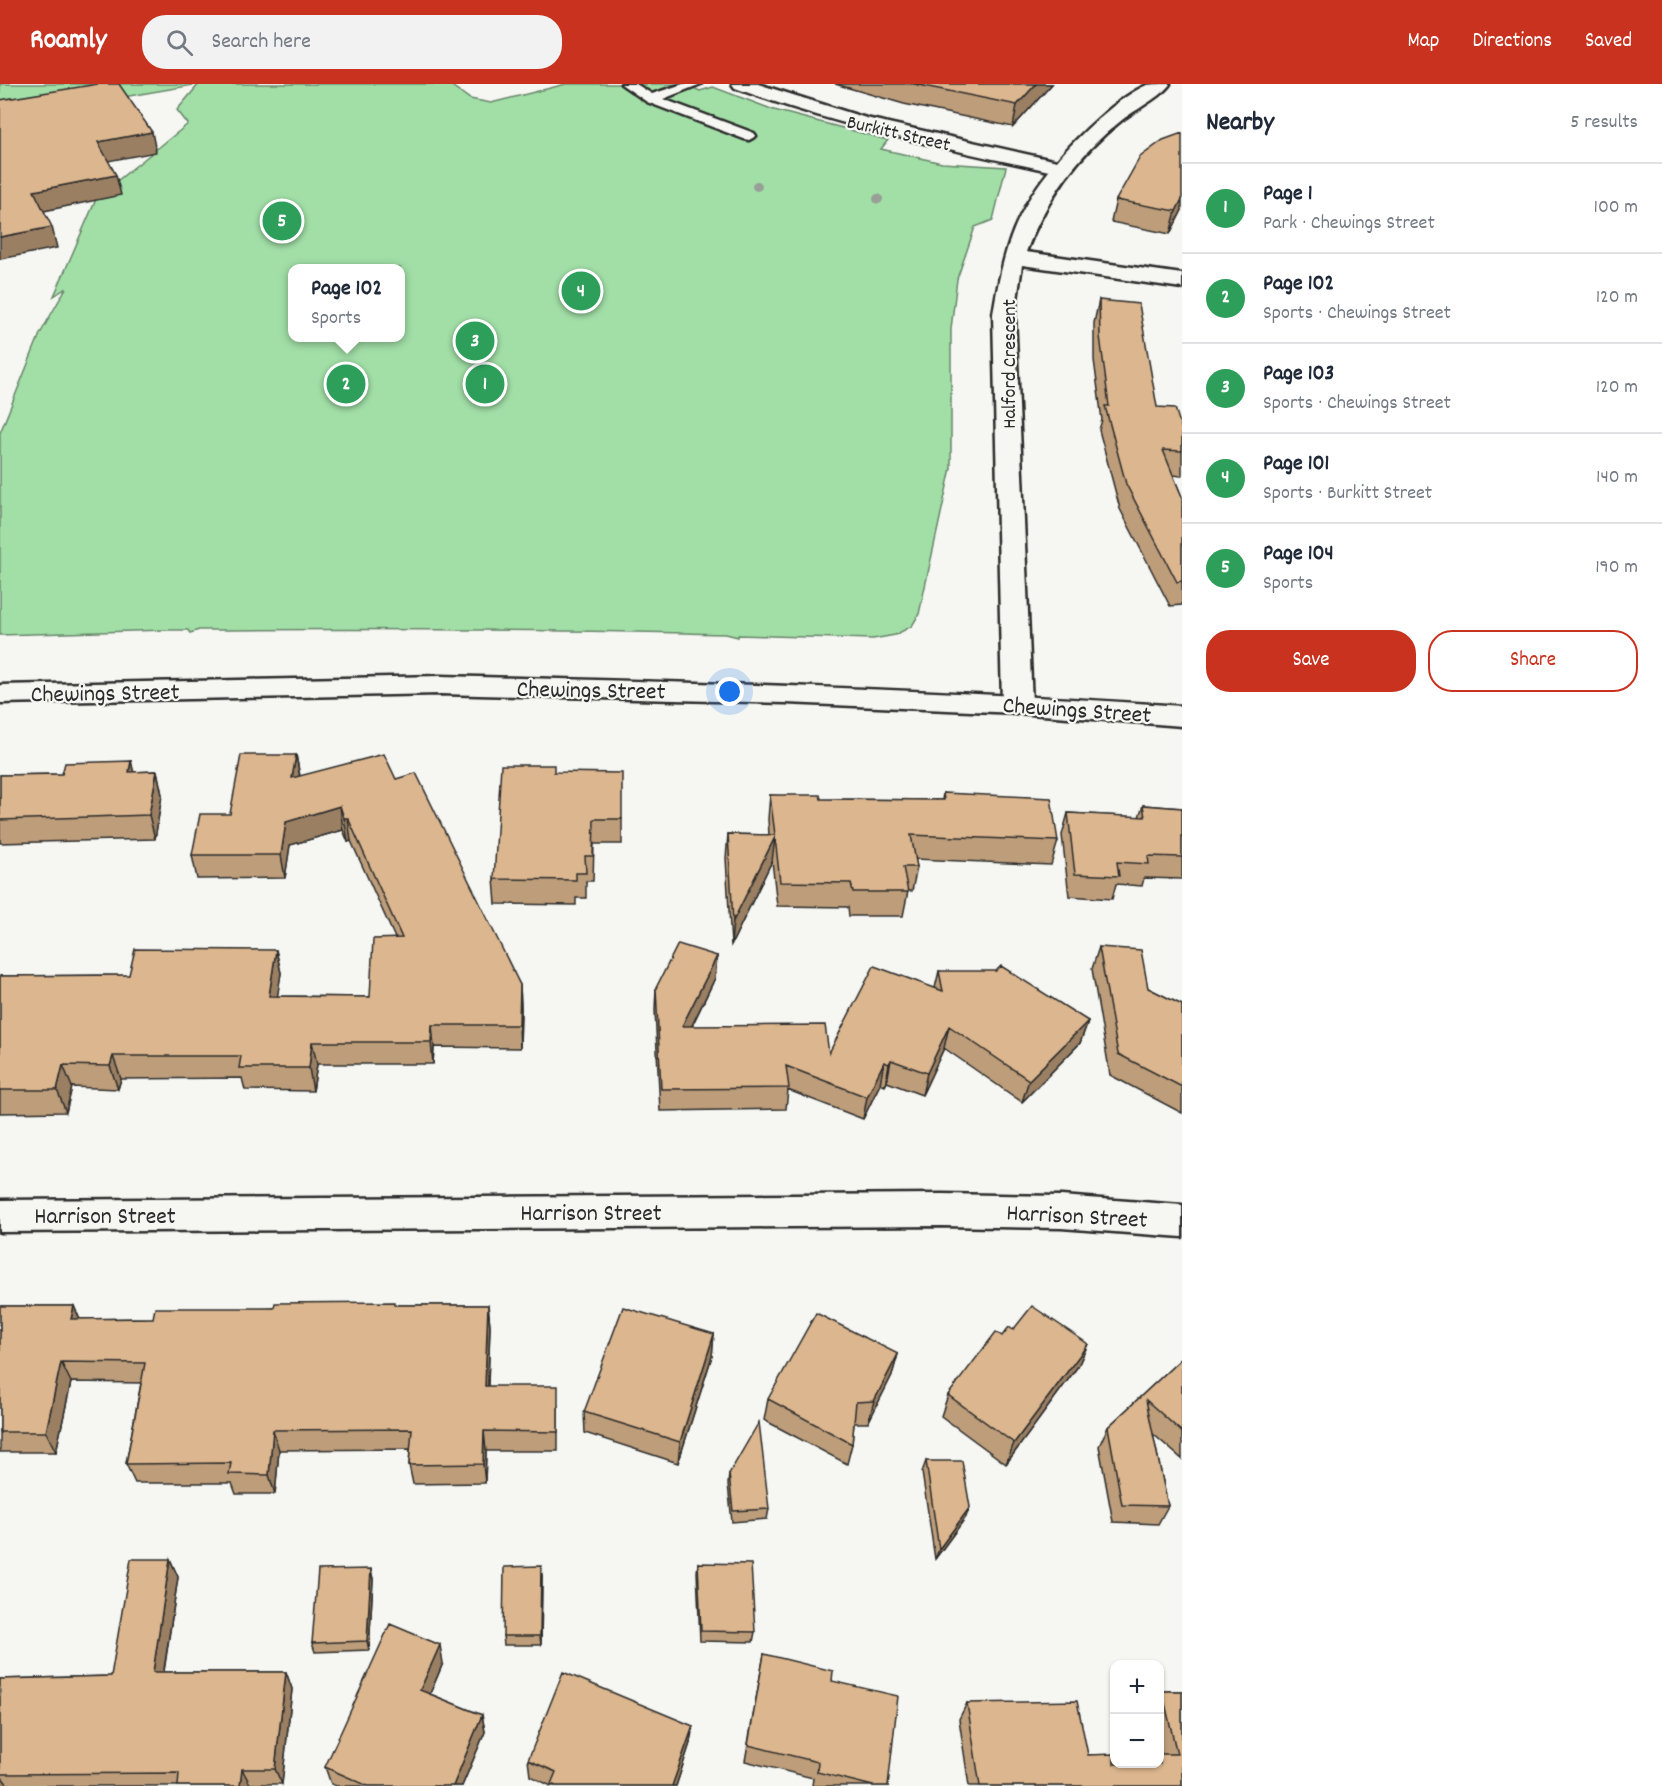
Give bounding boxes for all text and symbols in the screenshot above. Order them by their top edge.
search box [142,15,562,69]
text: Roamly [30,22,106,62]
icon: search [163,26,196,59]
text: Search here [211,27,311,58]
text: Map [1408,27,1439,57]
text: Directions [1472,27,1552,57]
text: Saved [1585,27,1632,57]
text: Nearby [1206,105,1274,142]
street label: Burkitt Street [844,109,953,160]
text: 5 results [1570,109,1638,137]
text: Page 1 [1263,179,1312,210]
text: 1 [1223,194,1228,222]
text: 100 m [1594,194,1638,222]
pin: 5 [262,198,302,244]
text: Park · Chewings Street [1263,210,1435,238]
popup [288,264,405,342]
pin: 4 [562,268,600,314]
text: Page 102 [1263,269,1334,300]
text: Page 102 [311,274,382,305]
text: 2 [1221,284,1230,312]
text: 120 m [1596,284,1638,312]
street label: Halford Crescent [997,299,1025,429]
text: Sports · Chewings Street [1263,300,1451,328]
text: Sports [311,305,361,333]
pin: 3 [456,318,494,364]
text: Page 103 [1263,359,1334,390]
pin: 2 [326,362,366,406]
pin: 1 [466,362,504,406]
text: 3 [1221,374,1230,402]
text: 120 m [1596,374,1638,402]
text: Sports · Chewings Street [1263,390,1451,418]
text: Page 101 [1263,449,1329,480]
text: 4 [1221,464,1230,492]
text: 140 m [1596,464,1638,492]
text: Sports · Burkitt Street [1263,480,1432,508]
text: Page 104 [1263,539,1334,570]
text: 5 [1221,554,1230,582]
text: 190 m [1595,554,1638,582]
text: Sports [1263,570,1313,598]
button: Save [1206,630,1416,692]
button: Share [1428,630,1638,692]
street label: Chewings Street [516,674,666,710]
street label: Chewings Street [30,677,180,713]
your location [715,677,744,706]
street label: Chewings Street [1001,690,1152,734]
street label: Harrison Street [1005,1197,1148,1239]
street label: Harrison Street [520,1198,662,1232]
street label: Harrison Street [34,1201,176,1235]
map controls [1110,1660,1164,1768]
button: + [1110,1660,1164,1714]
button: − [1110,1714,1164,1768]

